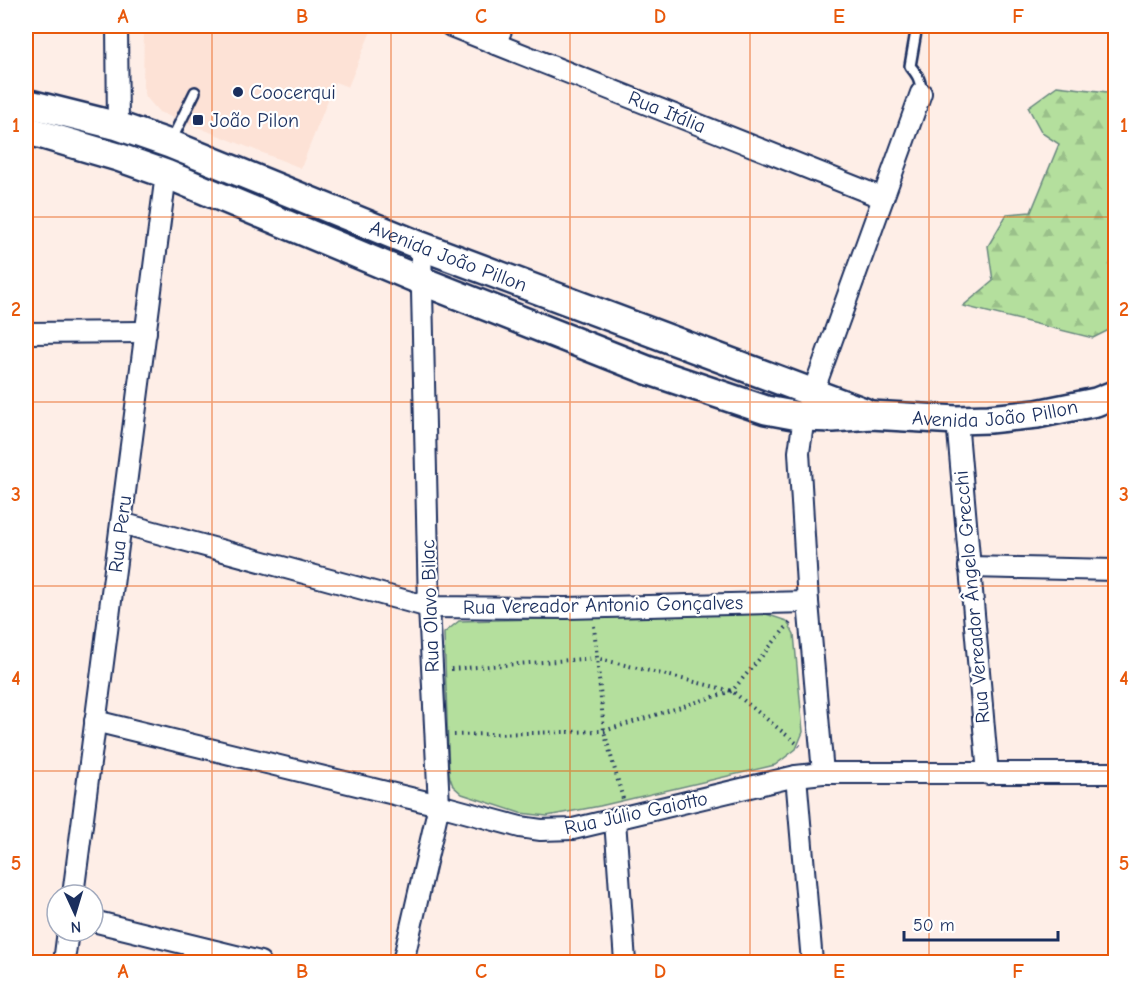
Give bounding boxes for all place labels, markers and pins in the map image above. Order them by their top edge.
place label: Coocerqui [250,81,336,104]
marker: Coocerqui [231,85,245,99]
place label: João Pilon [210,109,299,132]
marker: João Pilon [191,113,205,127]

